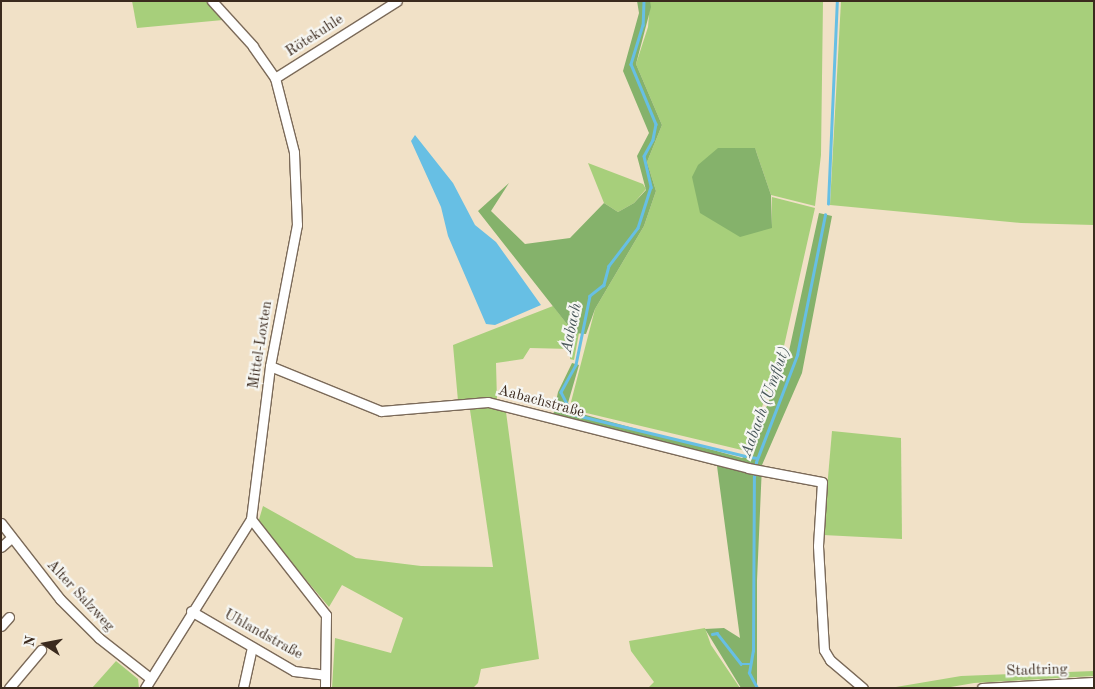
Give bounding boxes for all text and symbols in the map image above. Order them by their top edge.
street label: Rötekuhle [283,11,347,61]
street label: Mittel-Loxten [245,300,277,390]
water label: Aabach [557,301,587,355]
water label: Aabach (Umflut) [737,344,795,460]
street label: Aabachstraße [496,382,586,422]
street label: Alter Salzweg [42,556,118,636]
street label: Uhlandstraße [220,606,306,664]
north arrow [20,619,70,669]
text: N [22,635,38,648]
street label: Stadtring [1006,661,1068,681]

